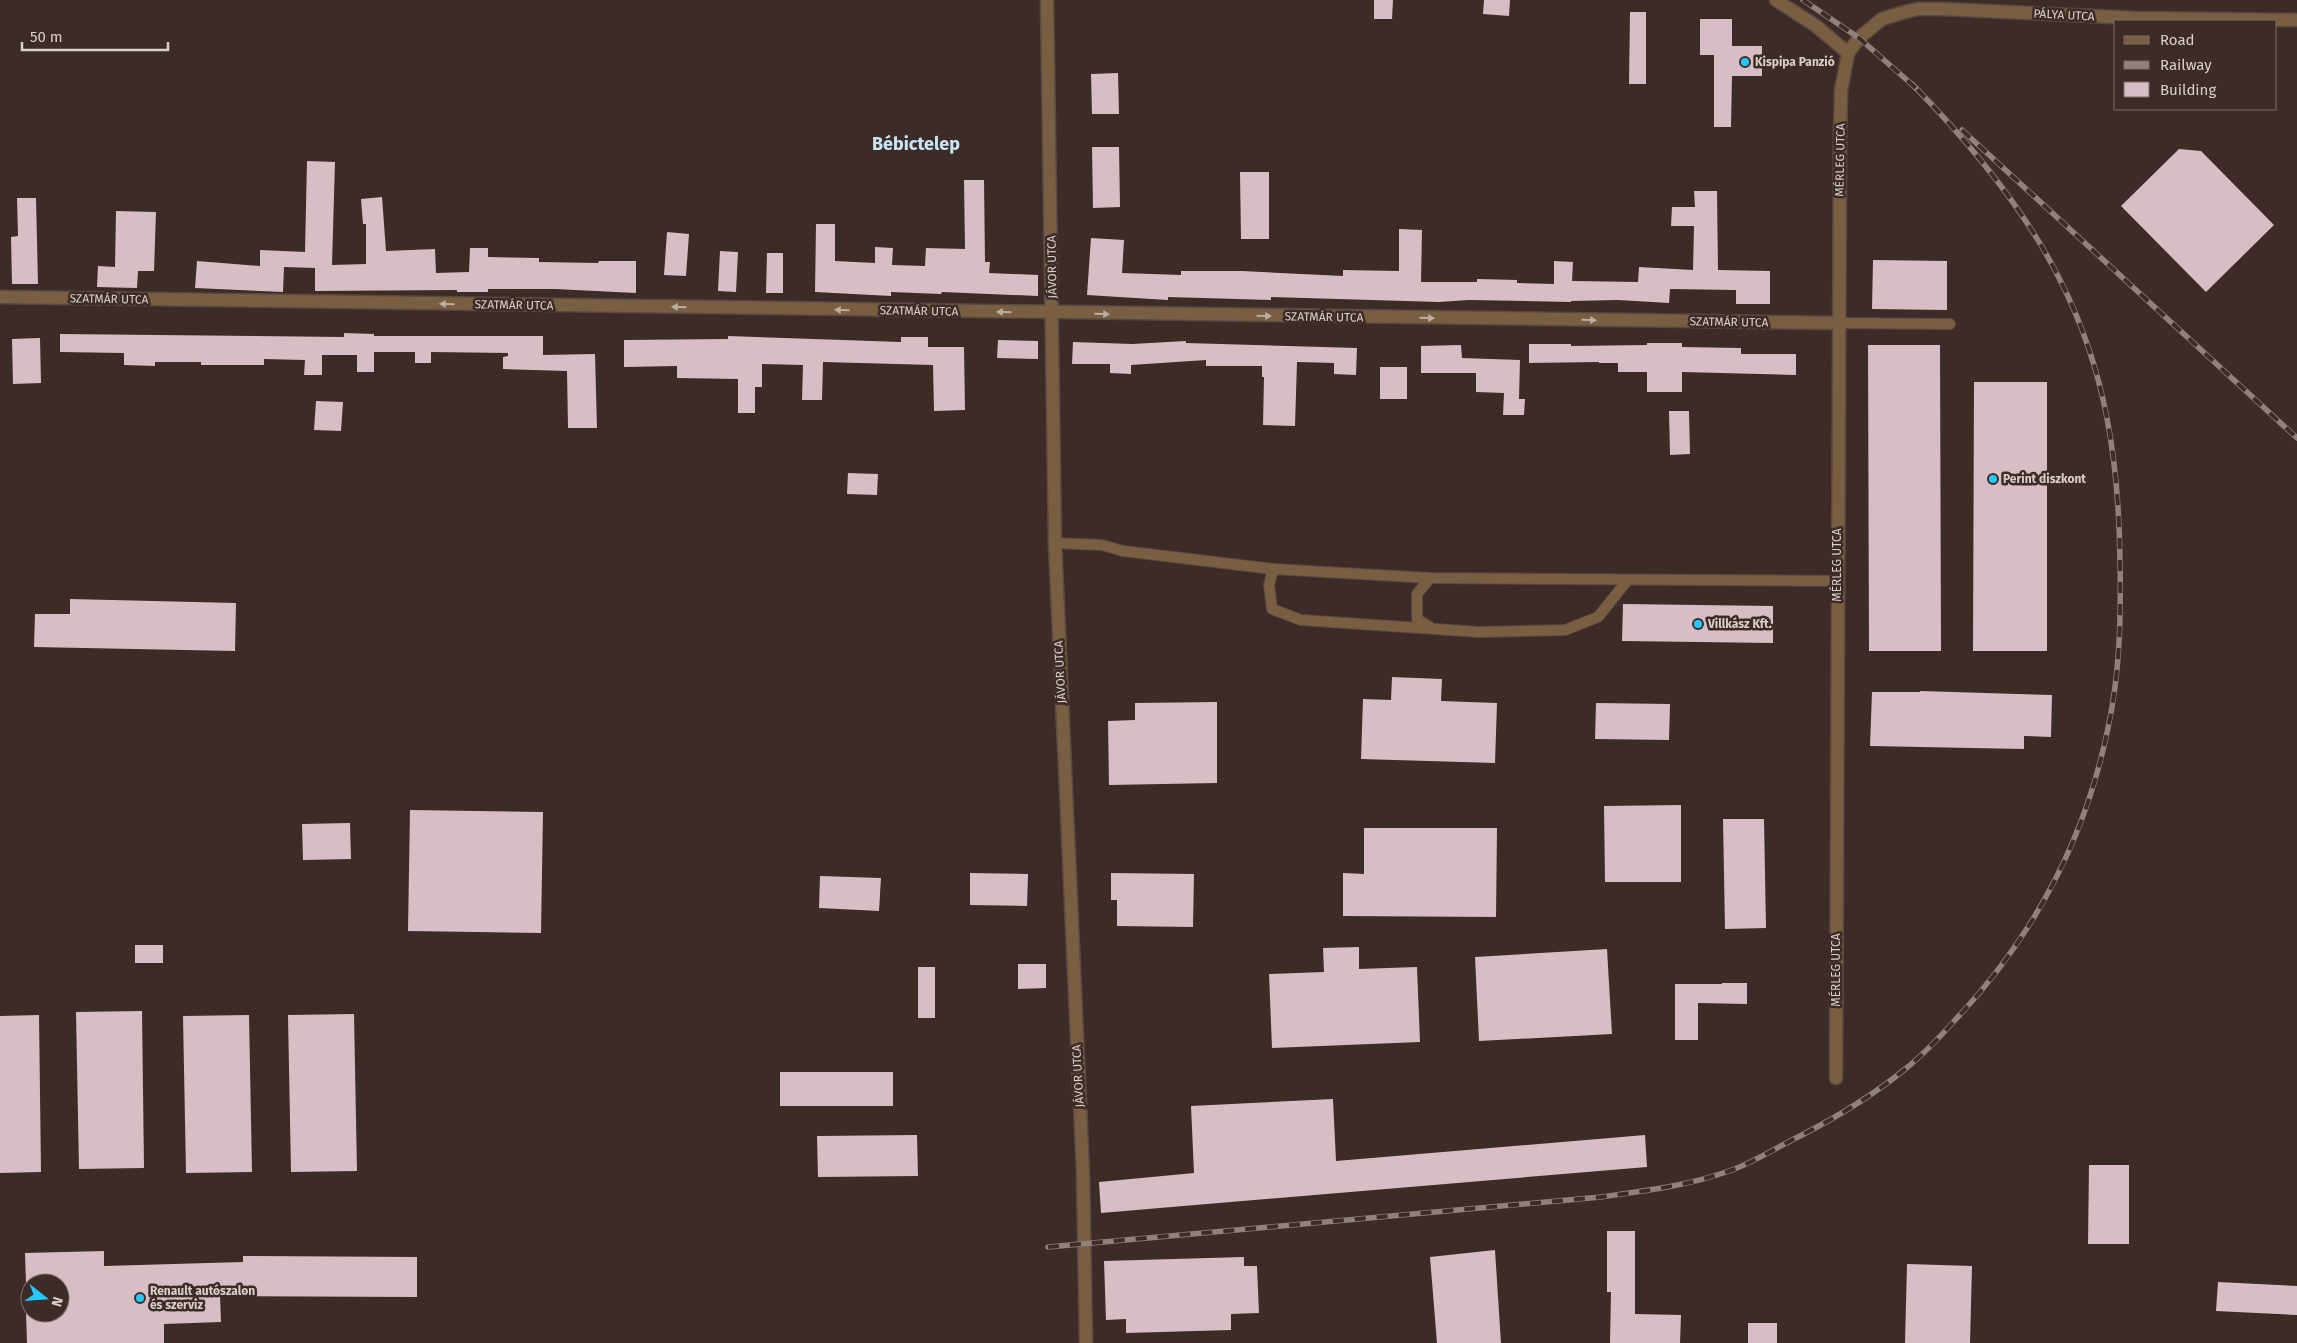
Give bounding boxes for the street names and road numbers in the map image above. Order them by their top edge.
street label: PÁLYA UTCA [2033,5,2095,24]
street label: MÉRLEG UTCA [1831,123,1848,197]
street label: JÁVOR UTCA [1043,235,1060,299]
street label: SZATMÁR UTCA [69,290,149,307]
street label: SZATMÁR UTCA [474,296,554,313]
street label: SZATMÁR UTCA [879,302,959,319]
street label: SZATMÁR UTCA [1284,308,1364,325]
street label: SZATMÁR UTCA [1689,313,1769,330]
street label: MÉRLEG UTCA [1829,528,1844,602]
street label: JÁVOR UTCA [1050,640,1069,704]
street label: MÉRLEG UTCA [1828,933,1843,1007]
street label: JÁVOR UTCA [1068,1044,1087,1108]

